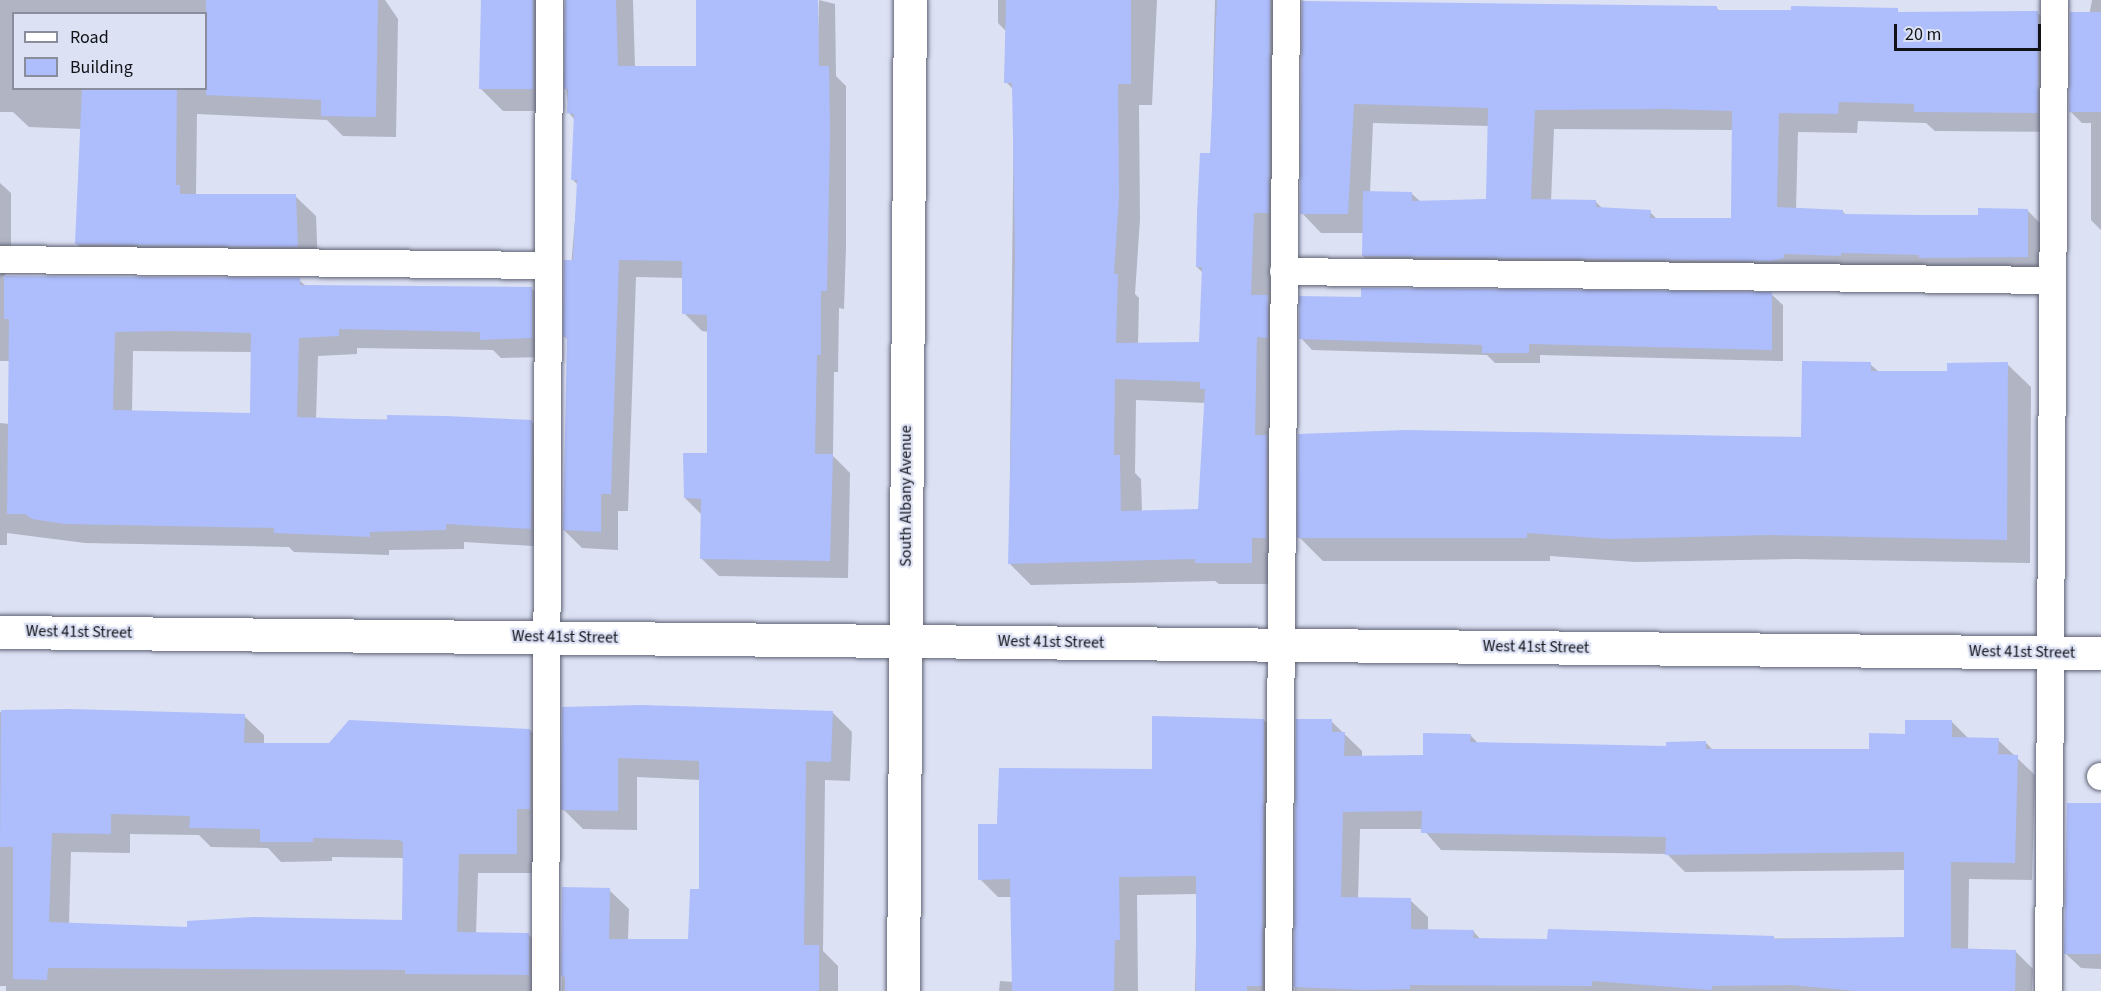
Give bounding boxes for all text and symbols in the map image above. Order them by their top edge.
legend [12,12,207,90]
scale bar [1897,12,2044,50]
text: 20 m [1905,22,1941,47]
text: Road [70,25,109,50]
text: Building [70,55,133,80]
street label: South Albany Avenue [896,425,916,567]
street label: West 41st Street [26,621,132,643]
street label: West 41st Street [512,626,618,648]
street label: West 41st Street [998,631,1104,653]
street label: West 41st Street [1483,636,1589,658]
street label: West 41st Street [1969,641,2075,663]

